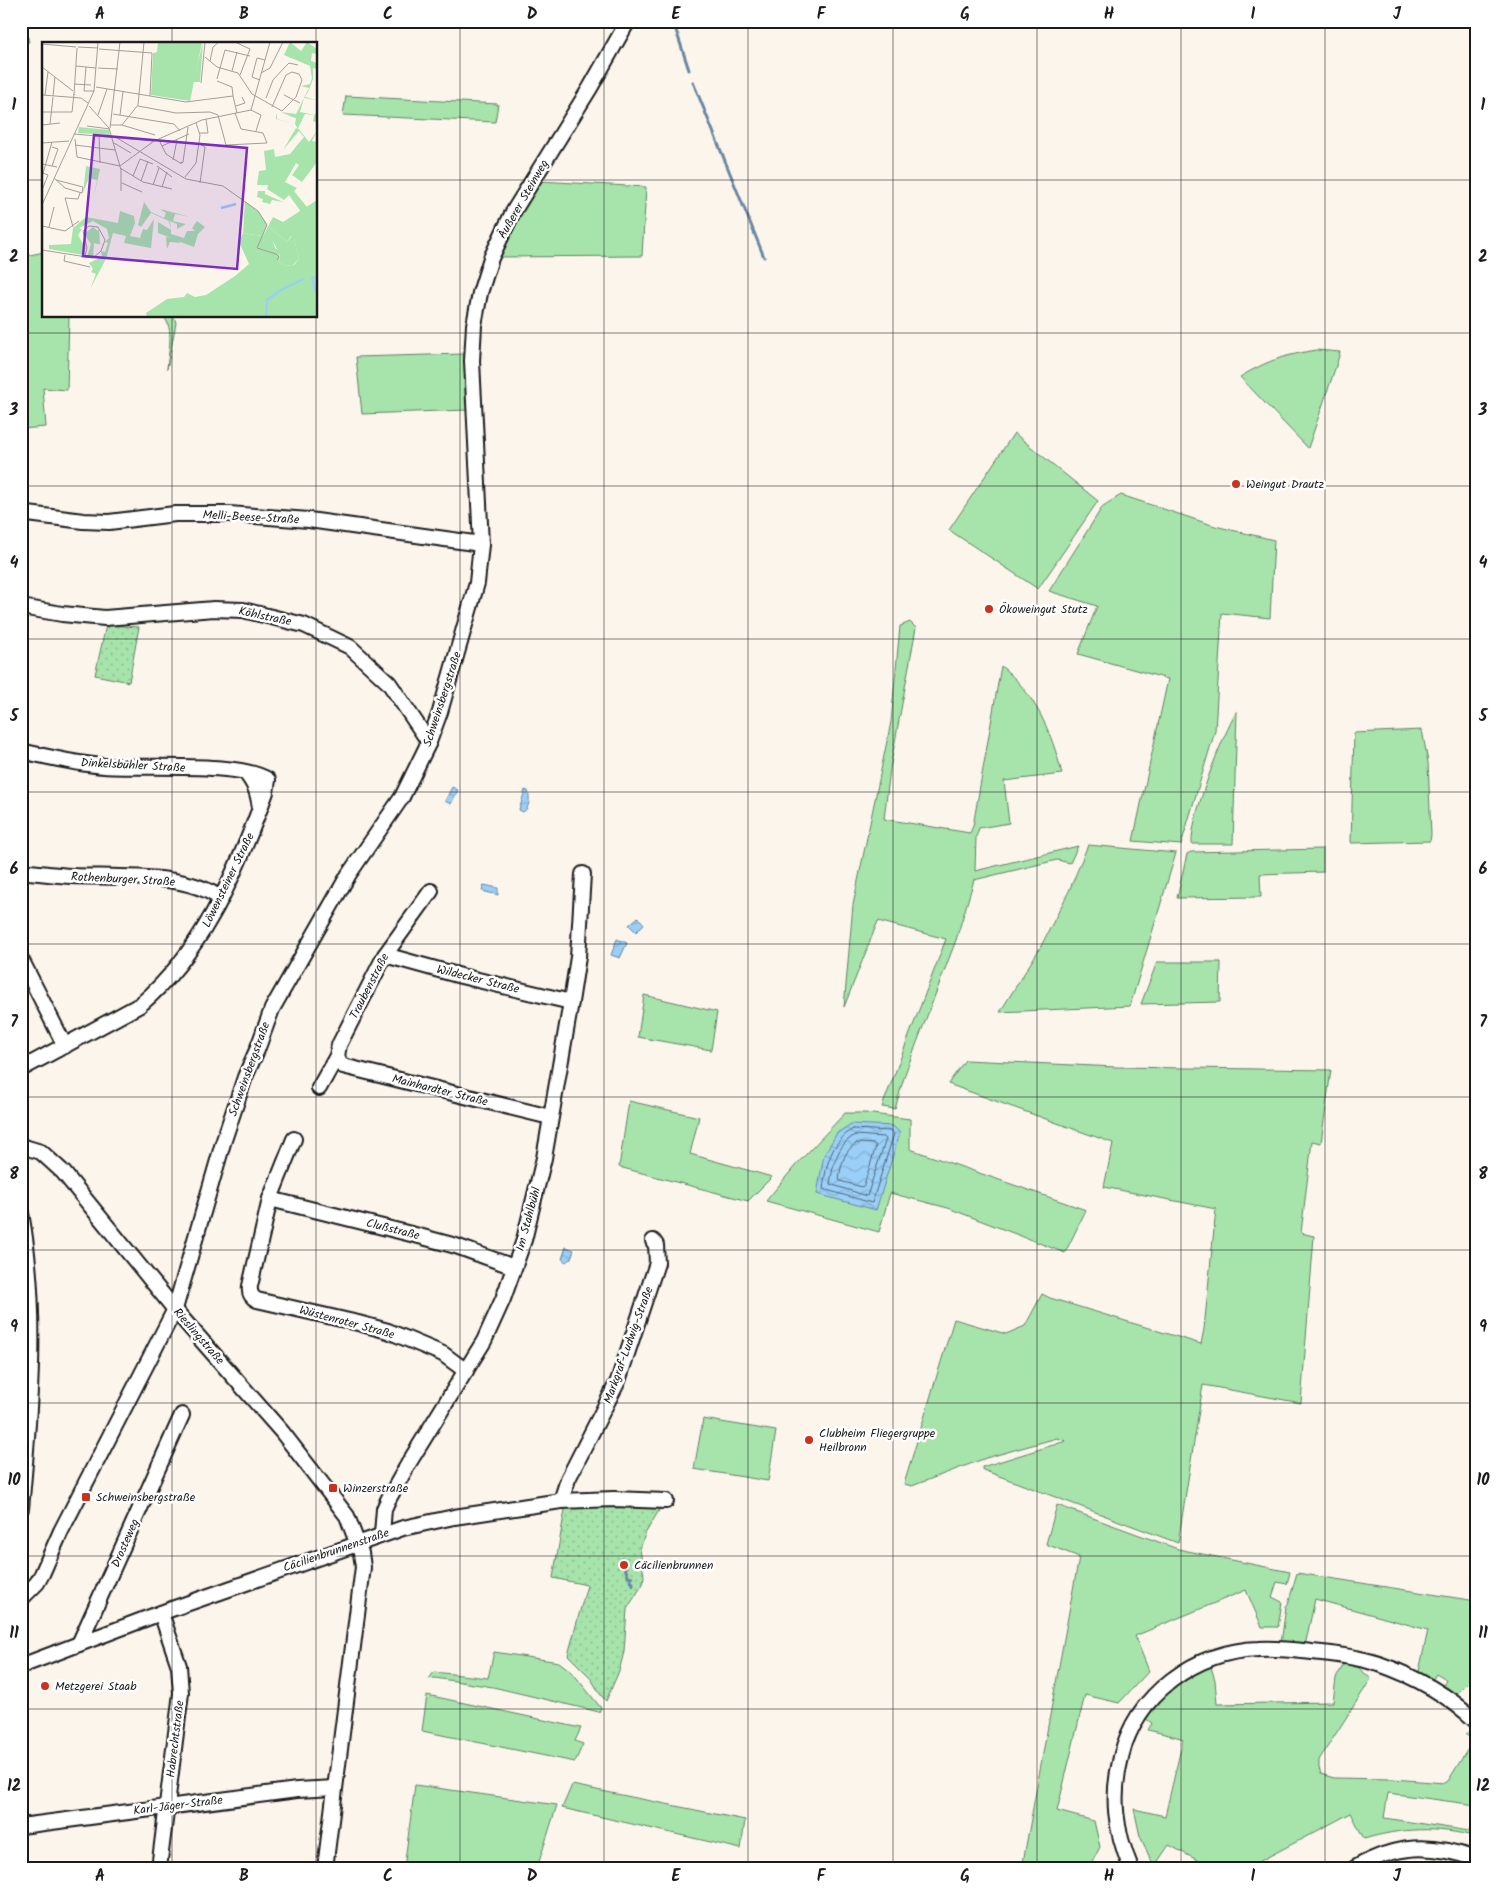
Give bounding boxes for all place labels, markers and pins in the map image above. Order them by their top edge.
place label: Weingut Drautz [1246,475,1324,494]
marker: Weingut Drautz [1230,478,1242,490]
place label: Ökoweingut Stutz [999,600,1088,619]
marker: Ökoweingut Stutz [983,603,995,615]
place label: Clubheim Fliegergruppe Heilbronn [819,1424,936,1457]
marker: Clubheim Fliegergruppe Heilbronn [803,1434,815,1446]
place label: Winzerstraße [343,1479,409,1498]
marker: Winzerstraße [327,1482,339,1494]
place label: Schweinsbergstraße [96,1488,196,1507]
marker: Schweinsbergstraße [80,1491,92,1503]
place label: Cäcilienbrunnen [634,1556,713,1575]
marker: Cäcilienbrunnen [618,1559,630,1571]
place label: Metzgerei Staab [55,1677,137,1696]
marker: Metzgerei Staab [39,1680,51,1692]

